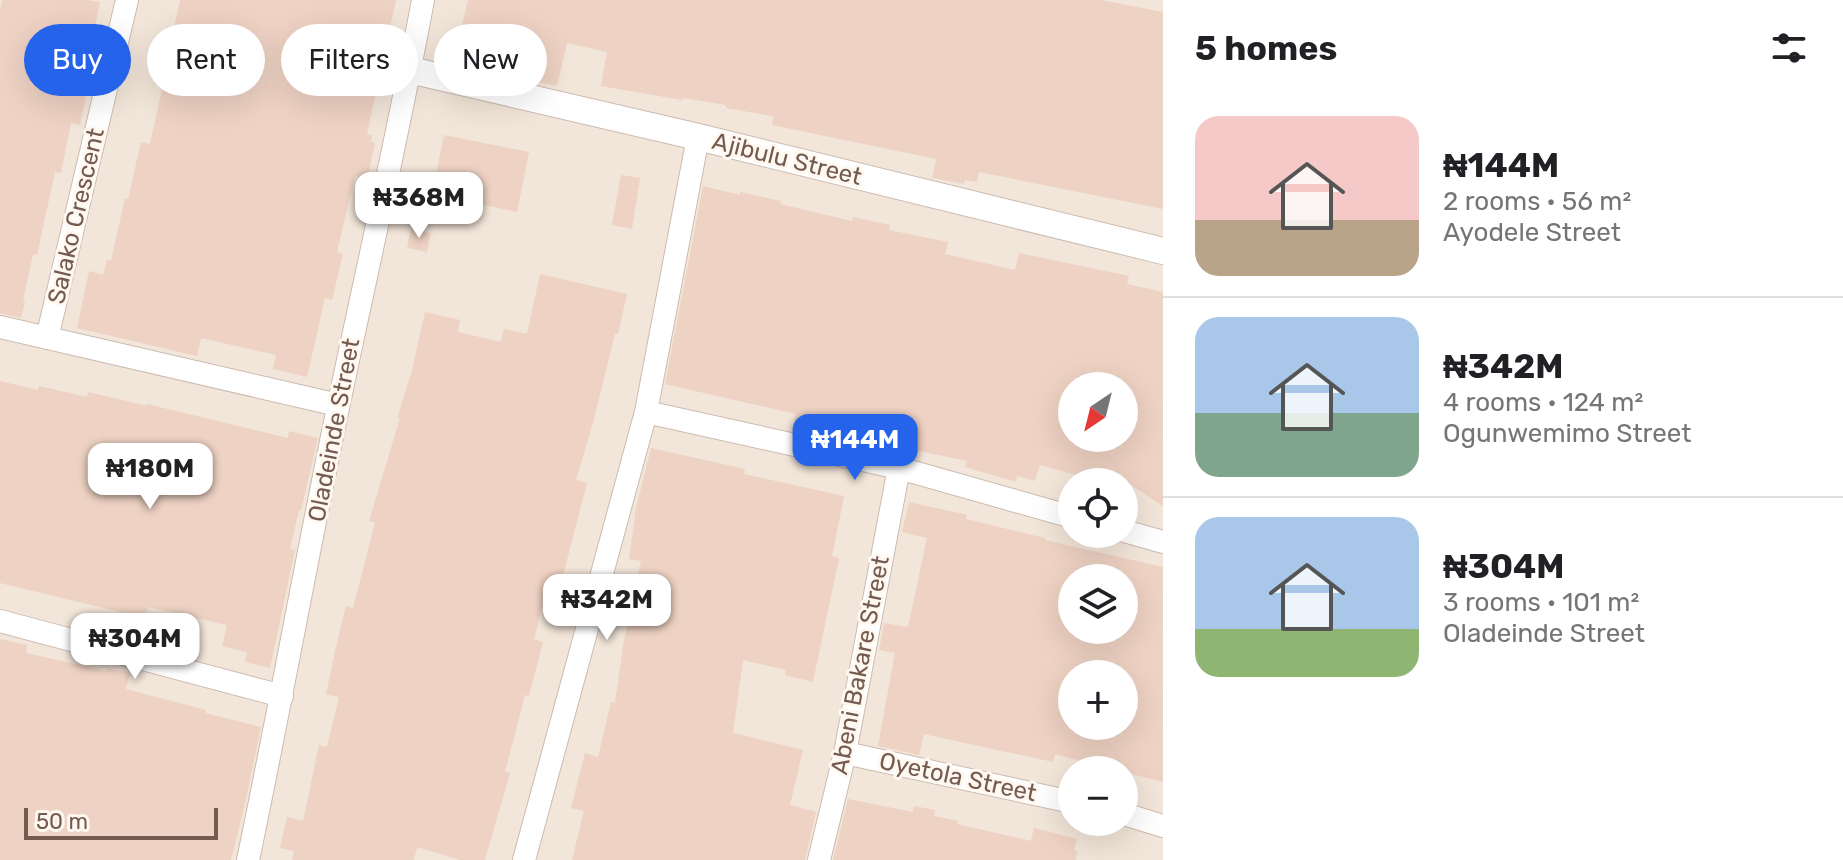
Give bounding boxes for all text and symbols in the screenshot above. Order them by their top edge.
chip: Buy [24,24,131,96]
chip: Rent [147,24,265,96]
chip: Filters [281,24,418,96]
chip: New [434,24,547,96]
icon: filters [1767,26,1811,70]
text: 5 homes [1195,28,1337,69]
street label: Salako Crescent [42,125,110,307]
street label: Ajibulu Street [709,127,865,191]
text: ₦144M [1443,145,1559,186]
icon: home [1259,148,1355,244]
pin: ₦368M [363,172,475,240]
text: ₦368M [373,182,465,213]
text: 2 rooms · 56 m² [1443,186,1631,217]
text: Ayodele Street [1443,217,1621,248]
street label: Oladeinde Street [302,336,366,524]
text: ₦342M [1443,346,1563,387]
icon: home [1259,349,1355,445]
north arrow [1058,372,1138,452]
map controls [1058,372,1138,836]
text: 4 rooms · 124 m² [1443,387,1643,418]
pin: ₦144M [799,414,911,482]
text: Ogunwemimo Street [1443,418,1691,449]
text: ₦144M [811,424,899,455]
pin: ₦180M [94,443,206,511]
text: ₦180M [106,453,194,484]
button: locate [1058,468,1138,548]
text: ₦304M [1443,546,1564,587]
icon: home [1259,549,1355,645]
street label: Abeni Bakare Street [825,553,895,777]
button: layers [1058,564,1138,644]
pin: ₦342M [551,574,663,642]
text: ₦342M [561,584,653,615]
text: 3 rooms · 101 m² [1443,587,1639,618]
pin: ₦304M [79,613,191,681]
text: Oladeinde Street [1443,618,1645,649]
text: ₦304M [89,623,181,654]
button: + [1058,660,1138,740]
street label: Oyetola Street [877,747,1039,807]
button: − [1058,756,1138,836]
scale bar [24,804,218,840]
text: 50 m [36,808,88,835]

